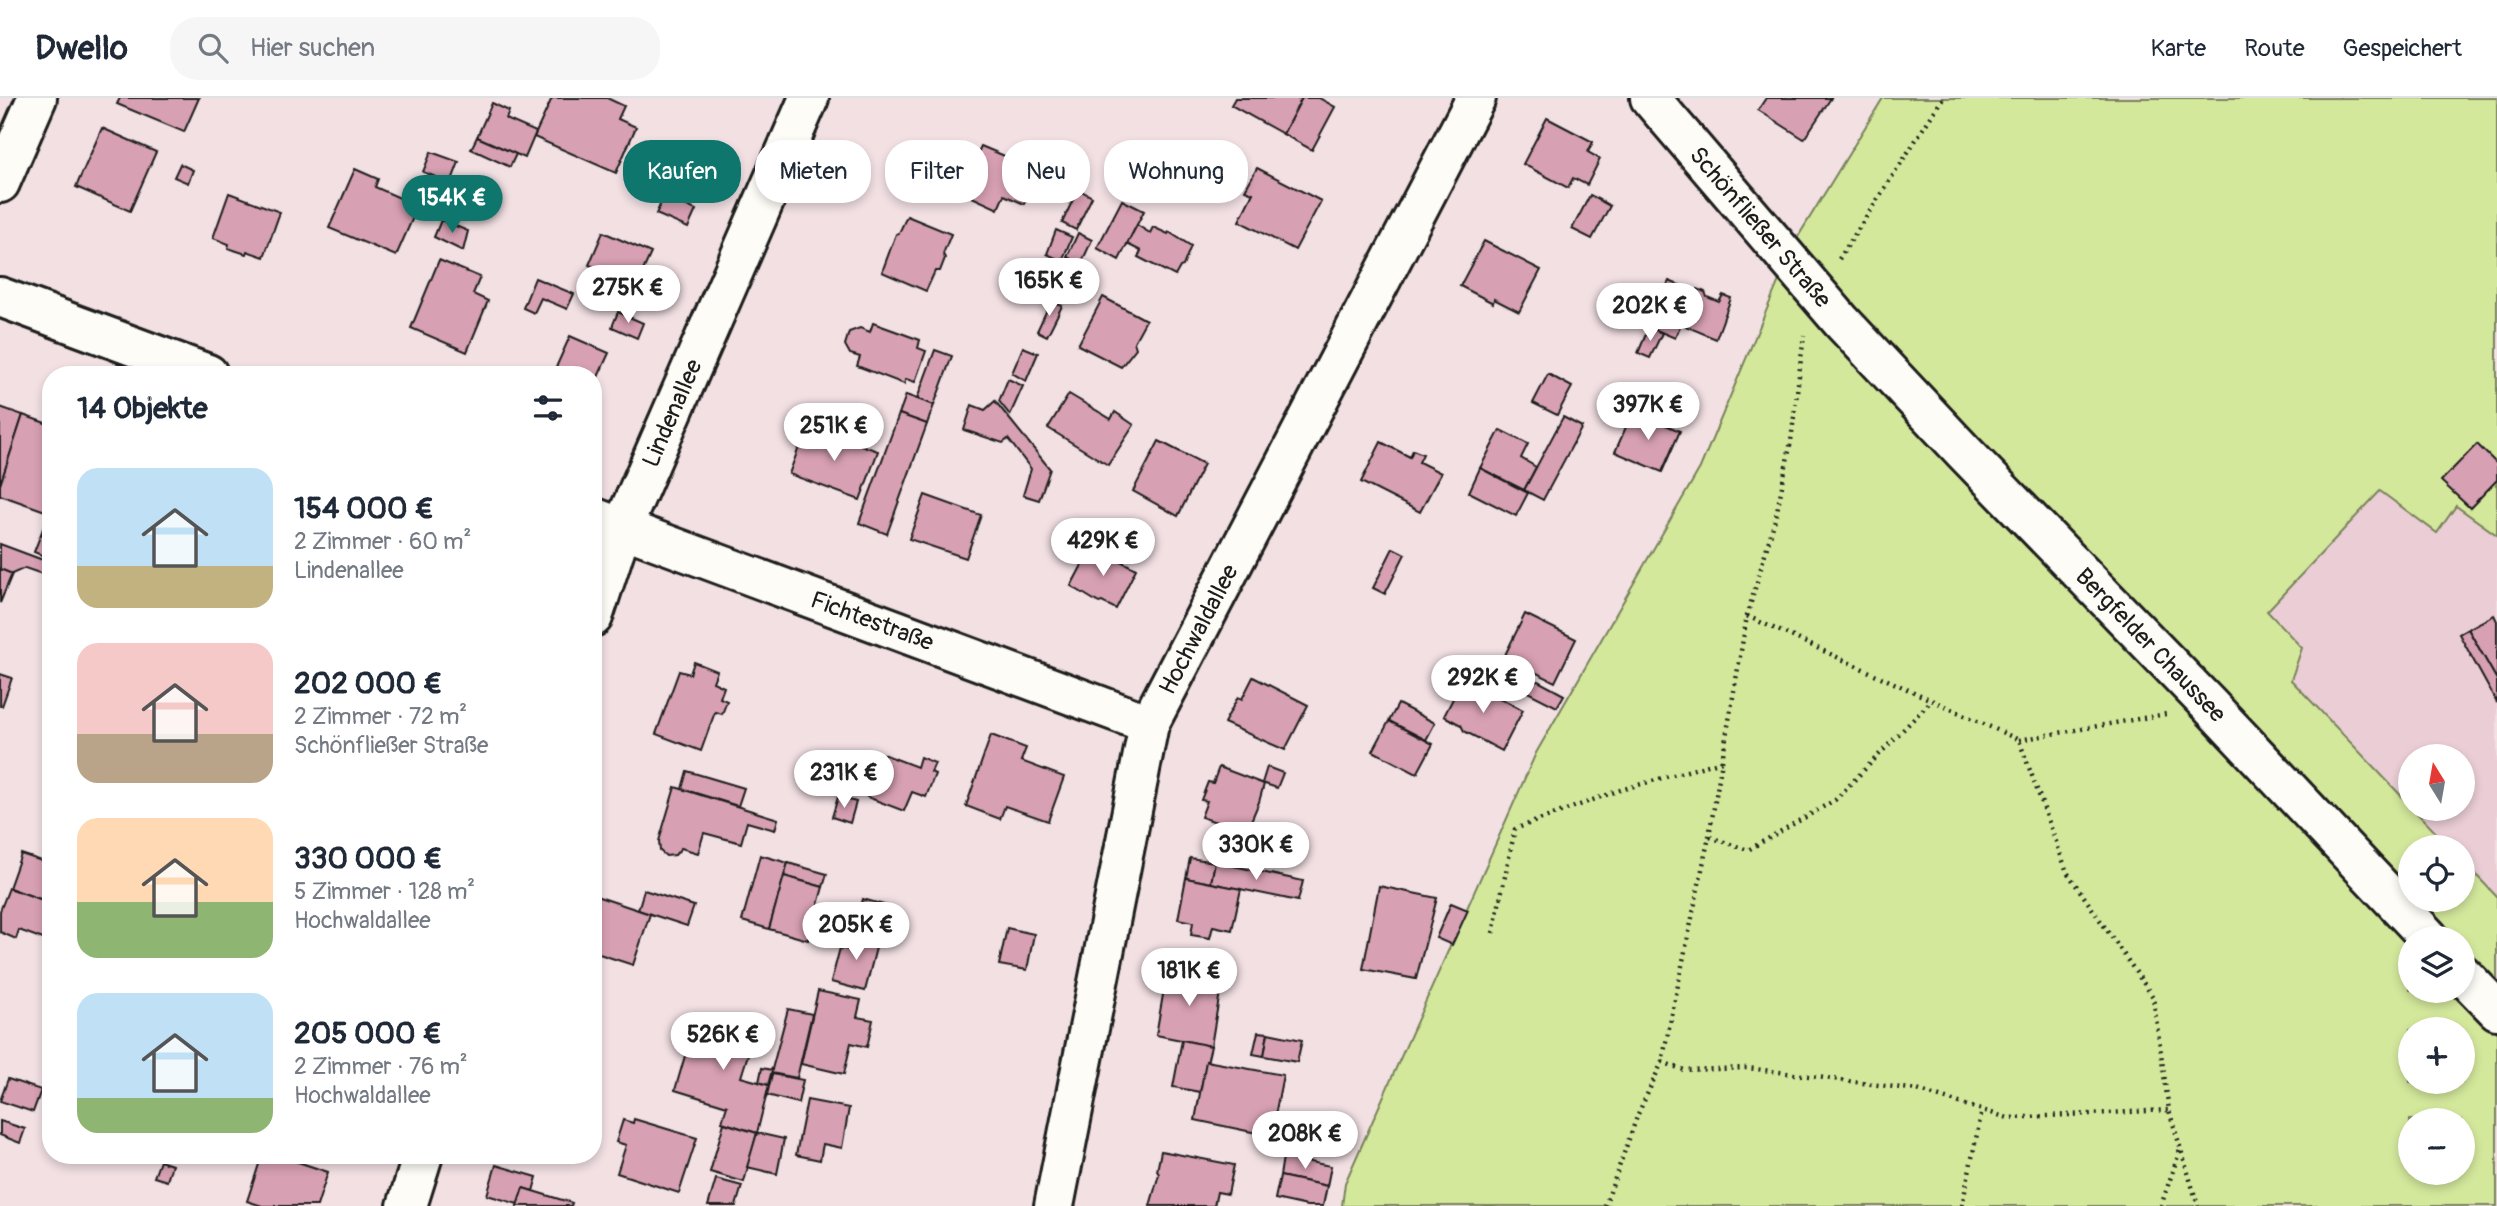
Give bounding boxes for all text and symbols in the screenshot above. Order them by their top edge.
search box [170,17,660,80]
text: Dwello [35,28,128,69]
icon: search [194,29,232,67]
text: Hier suchen [250,32,375,64]
text: Karte [2150,34,2206,63]
text: Route [2244,34,2305,63]
text: Gespeichert [2343,34,2462,63]
chip: Kaufen [623,140,741,203]
chip: Mieten [755,140,871,203]
chip: Filter [885,140,988,203]
chip: Neu [1002,140,1090,203]
chip: Wohnung [1104,140,1248,203]
street label: Schönfließer Straße [1684,141,1838,314]
pin: 154K € [395,176,509,235]
text: 154K € [418,183,486,212]
pin: 165K € [992,258,1106,318]
pin: 275K € [571,266,685,325]
text: 165K € [1015,266,1083,295]
text: 275K € [592,273,664,302]
pin: 202K € [1593,284,1707,343]
text: 202K € [1612,291,1688,320]
street label: Lindenallee [636,355,708,471]
pin: 397K € [1591,382,1705,442]
icon: filters [529,389,567,427]
text: 14 Objekte [77,390,208,427]
text: 397K € [1613,390,1683,419]
pin: 251K € [777,404,891,463]
text: 251K € [800,411,868,440]
text: 154 000 € [294,490,434,527]
icon: home [133,496,217,580]
pin: 429K € [1046,518,1160,578]
text: 429K € [1067,526,1139,555]
text: 2 Zimmer · 60 m² [294,527,471,556]
text: Lindenallee [294,556,404,585]
street label: Hochwaldallee [1153,559,1244,699]
street label: Bergfelder Chaussee [2070,562,2232,728]
street label: Fichtestraße [807,585,938,657]
pin: 292K € [1426,656,1540,715]
text: 292K € [1447,663,1519,692]
text: 202 000 € [294,665,442,702]
icon: home [133,671,217,755]
text: 2 Zimmer · 72 m² [294,702,467,731]
text: Schönfließer Straße [294,731,488,760]
north arrow [2398,744,2474,821]
map controls [2398,744,2475,1185]
pin: 231K € [787,750,901,810]
text: 231K € [810,758,878,787]
pin: 330K € [1199,822,1313,882]
text: 330K € [1218,830,1294,859]
button: locate [2398,835,2475,912]
text: 330 000 € [294,840,442,877]
icon: home [133,846,217,930]
text: 5 Zimmer · 128 m² [294,877,475,906]
pin: 205K € [799,902,913,962]
text: Hochwaldallee [294,906,431,935]
text: 205K € [818,910,894,939]
button: layers [2398,926,2475,1003]
pin: 181K € [1132,948,1246,1008]
text: 181K € [1157,956,1221,985]
pin: 526K € [666,1012,780,1072]
text: 205 000 € [294,1015,442,1052]
button: + [2398,1017,2475,1094]
text: 526K € [687,1020,759,1049]
icon: home [133,1021,217,1105]
text: 2 Zimmer · 76 m² [294,1052,468,1081]
text: Hochwaldallee [294,1081,431,1110]
button: − [2398,1108,2475,1185]
pin: 208K € [1248,1112,1362,1171]
text: 208K € [1268,1119,1342,1148]

